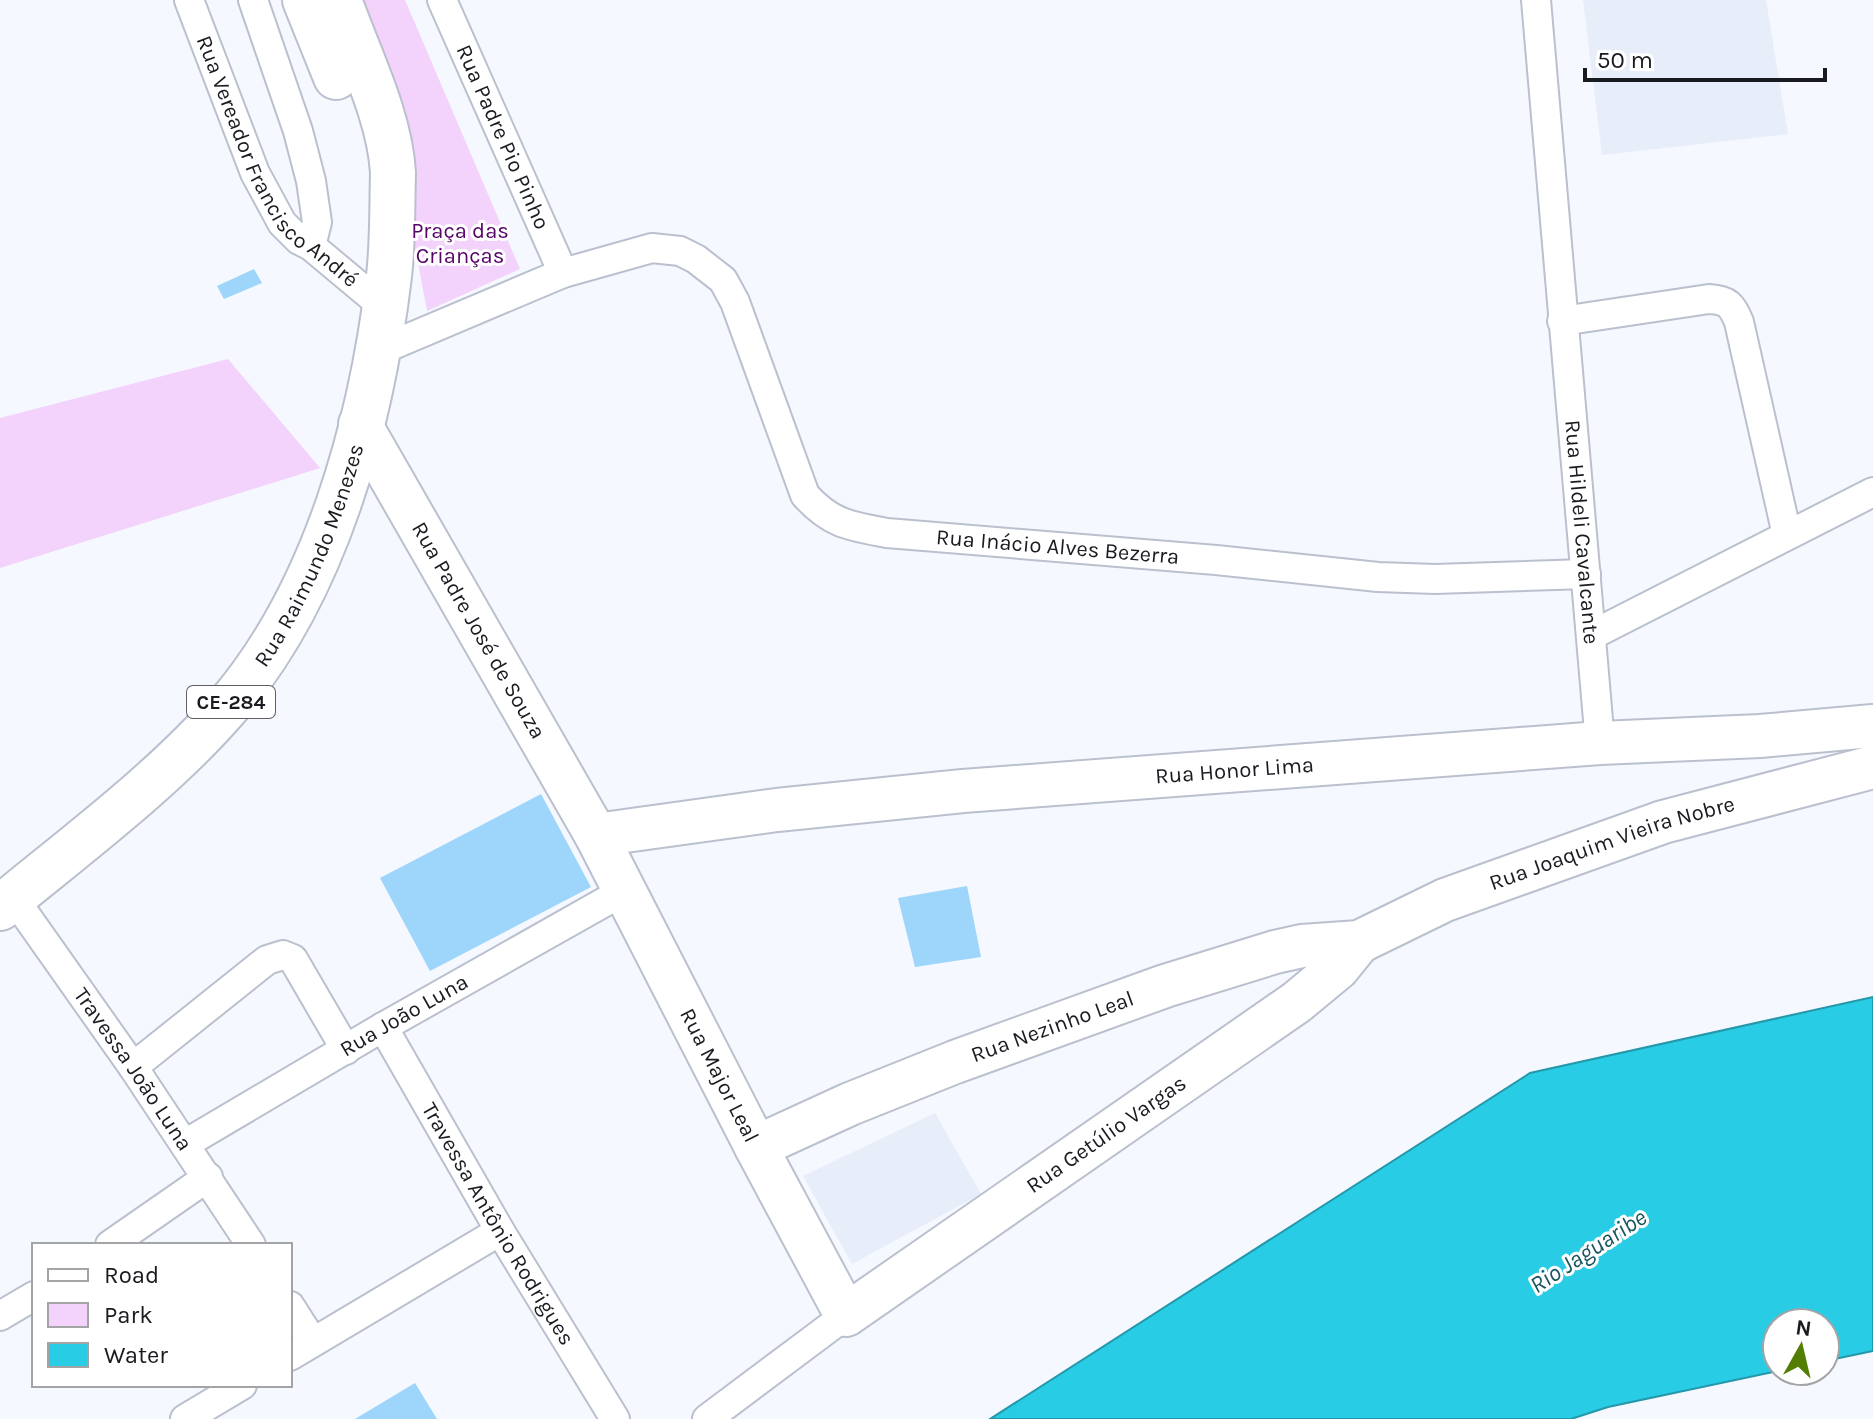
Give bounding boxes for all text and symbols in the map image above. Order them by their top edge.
street label: Rua Vereador Francisco André [191,32,364,293]
scale bar [1585,32,1825,82]
street label: Rua Padre Pio Pinho [450,41,555,234]
text: 50 m [1597,46,1653,74]
park label: Praça das Crianças [411,218,509,269]
street label: Rua Hildeli Cavalcante [1559,419,1604,645]
street label: Rua Raimundo Menezes [249,441,369,672]
street label: Rua Padre José de Souza [406,517,551,743]
street label: Rua Inácio Alves Bezerra [935,524,1180,570]
road number: CE-284 [187,686,275,718]
street label: Rua Honor Lima [1154,752,1315,789]
street label: Rua Joaquim Vieira Nobre [1486,791,1738,896]
street label: Rua João Luna [335,969,473,1062]
street label: Travessa João Luna [68,983,198,1156]
street label: Rua Nezinho Leal [967,985,1137,1068]
street label: Rua Major Leal [674,1004,764,1147]
street label: Rua Getúlio Vargas [1021,1070,1191,1199]
street label: Travessa Antônio Rodrigues [416,1098,580,1350]
water label: Rio Jaguaribe [1524,1203,1652,1299]
legend [32,1243,292,1387]
text: Road [104,1261,159,1289]
text: Park [104,1301,153,1329]
north arrow [1761,1307,1841,1387]
text: N [1794,1314,1813,1342]
text: Water [104,1341,168,1369]

